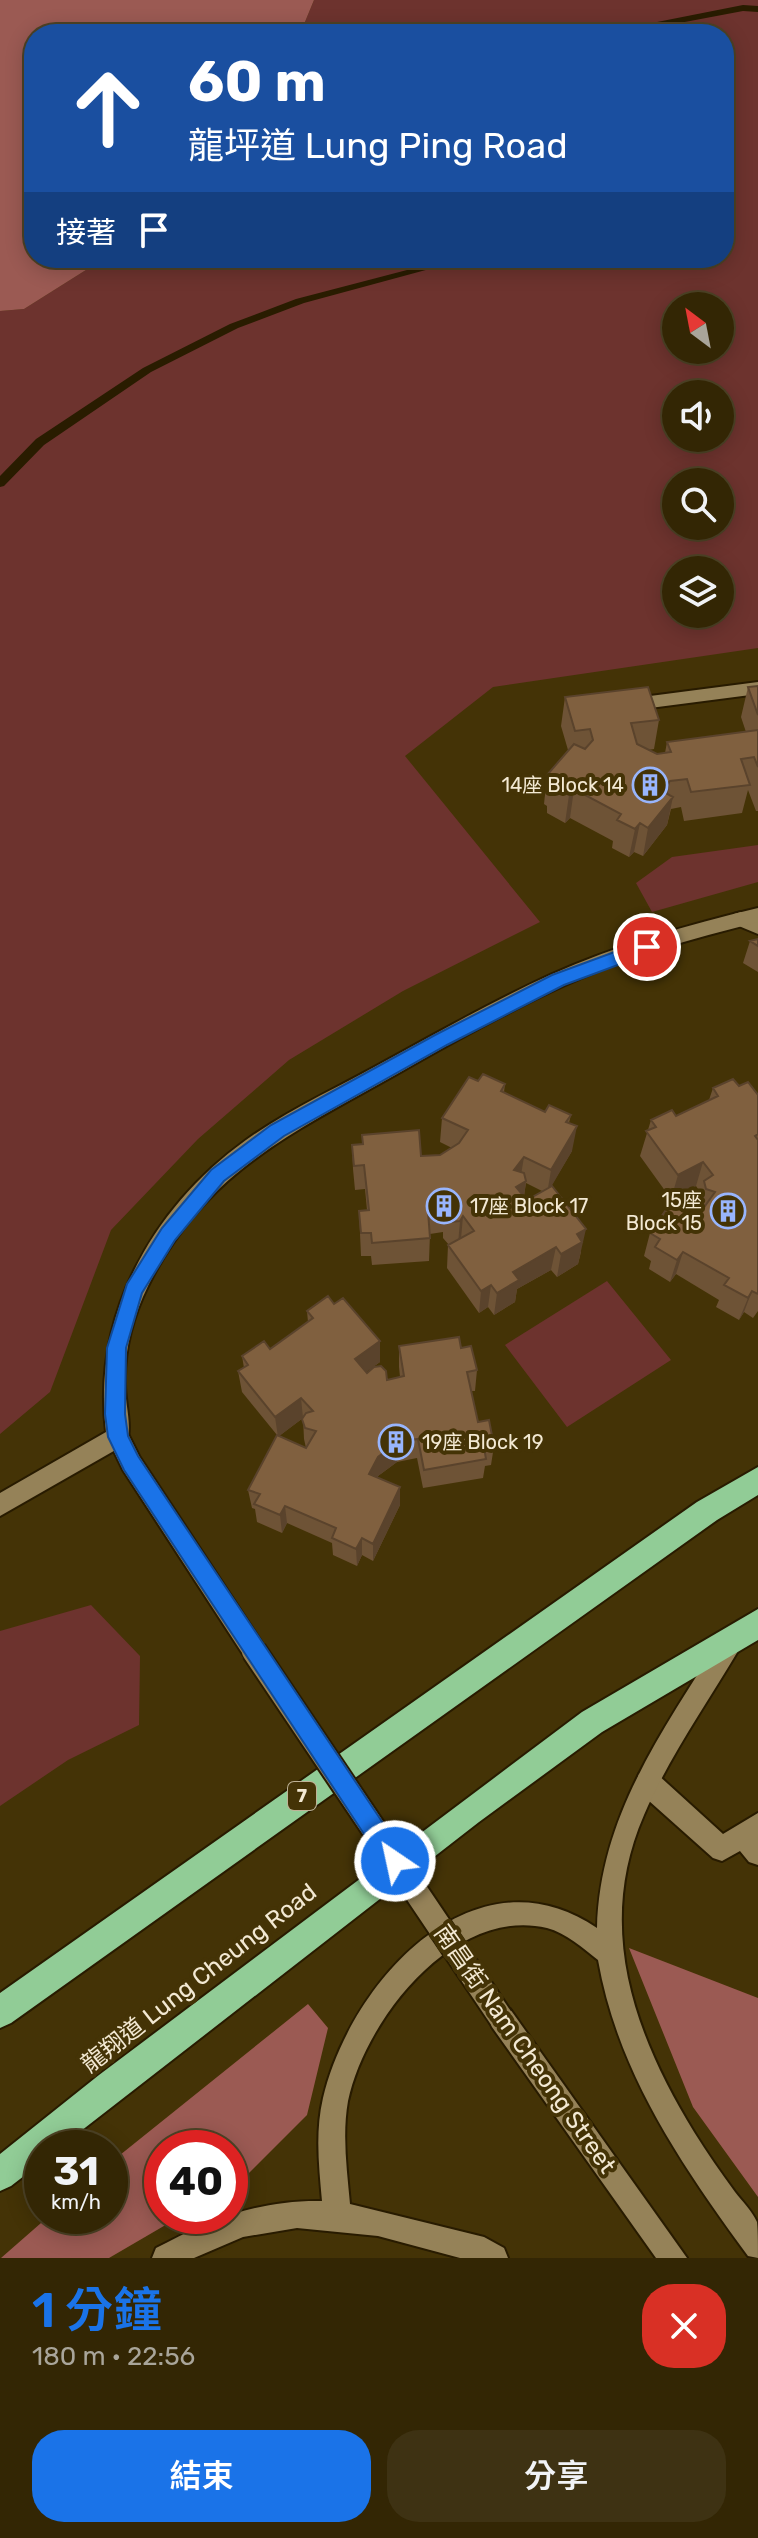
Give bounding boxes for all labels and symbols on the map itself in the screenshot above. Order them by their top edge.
north arrow [662,292,734,364]
building icon: 14座 Block 14 [631,766,669,804]
place label: 14座 Block 14 [501,773,624,797]
pin [613,913,681,981]
building icon: 17座 Block 17 [425,1187,463,1225]
place label: 15座 Block 15 [626,1188,702,1235]
building icon: 15座 Block 15 [709,1192,747,1230]
place label: 17座 Block 17 [470,1194,588,1218]
building icon: 19座 Block 19 [377,1423,415,1461]
place label: 19座 Block 19 [422,1430,544,1454]
road number: 7 [288,1782,316,1810]
position arrow [353,1819,437,1903]
street label: 龍翔道 Lung Cheung Road [76,1878,322,2078]
street label: 南昌街 Nam Cheong Street [428,1919,622,2179]
speed limit sign: 40 [144,2130,248,2234]

